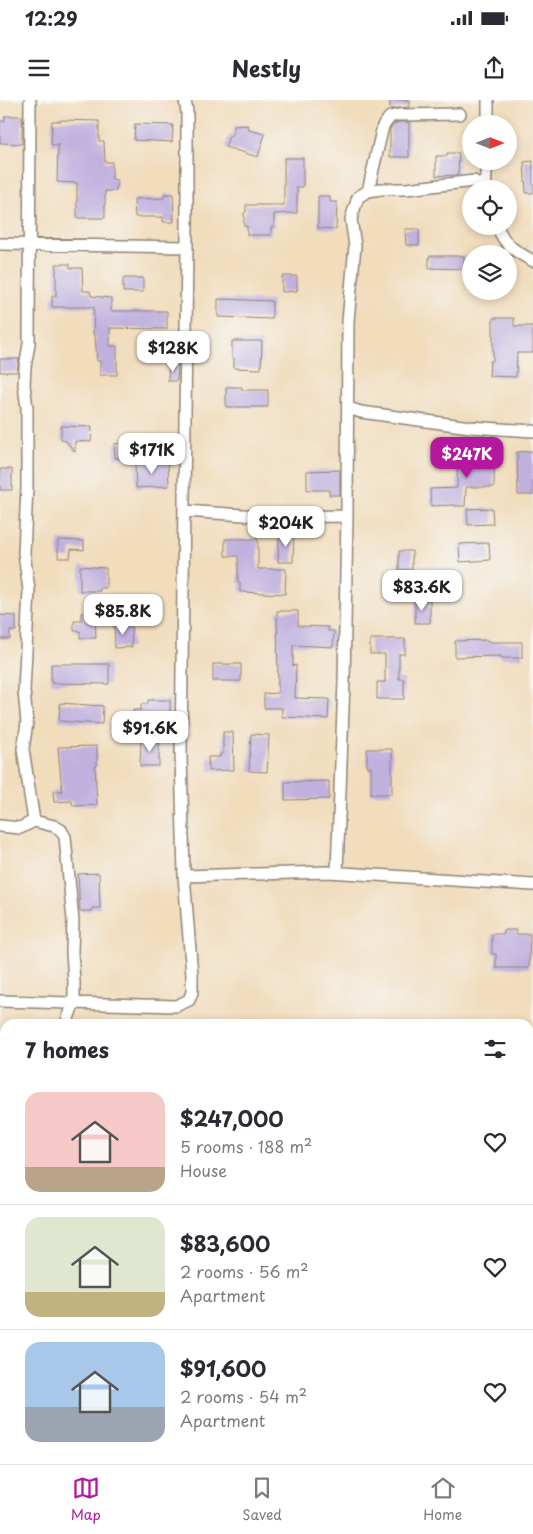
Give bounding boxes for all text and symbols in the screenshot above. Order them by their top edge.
text: 12:29 [25,4,78,32]
text: Nestly [232,51,301,84]
icon: menu [25,54,53,82]
icon: share [480,54,508,82]
north arrow [462,115,518,170]
map controls [462,115,517,300]
button: locate [462,180,517,235]
button: layers [462,245,517,300]
pin: $128K [138,330,208,373]
text: $128K [148,335,198,359]
pin: $171K [117,432,187,475]
pin: $247K [432,436,502,479]
text: $171K [129,437,175,461]
text: $247K [441,441,493,465]
pin: $204K [251,506,321,548]
text: $204K [258,510,314,534]
pin: $83.6K [381,570,463,612]
text: $83.6K [393,574,451,598]
pin: $85.8K [82,594,164,636]
text: $85.8K [95,598,151,622]
pin: $91.6K [109,710,191,753]
text: $91.6K [123,715,177,739]
text: 7 homes [25,1033,109,1065]
icon: filters [481,1035,509,1063]
text: $247,000 [180,1102,284,1134]
icon: home [65,1112,125,1172]
icon: heart [481,1128,509,1156]
text: 5 rooms · 188 m² [180,1134,312,1158]
text: House [180,1158,227,1182]
text: $83,600 [180,1227,270,1259]
icon: home [65,1237,125,1297]
icon: heart [481,1253,509,1281]
text: 2 rooms · 56 m² [180,1259,309,1283]
text: Apartment [180,1283,265,1307]
text: $91,600 [180,1352,266,1384]
icon: home [65,1362,125,1422]
icon: heart [481,1378,509,1406]
text: 2 rooms · 54 m² [180,1384,307,1408]
text: Apartment [180,1408,265,1432]
tab: Map [71,1474,101,1525]
tab: Saved [242,1474,282,1525]
tab: Home [423,1474,462,1525]

